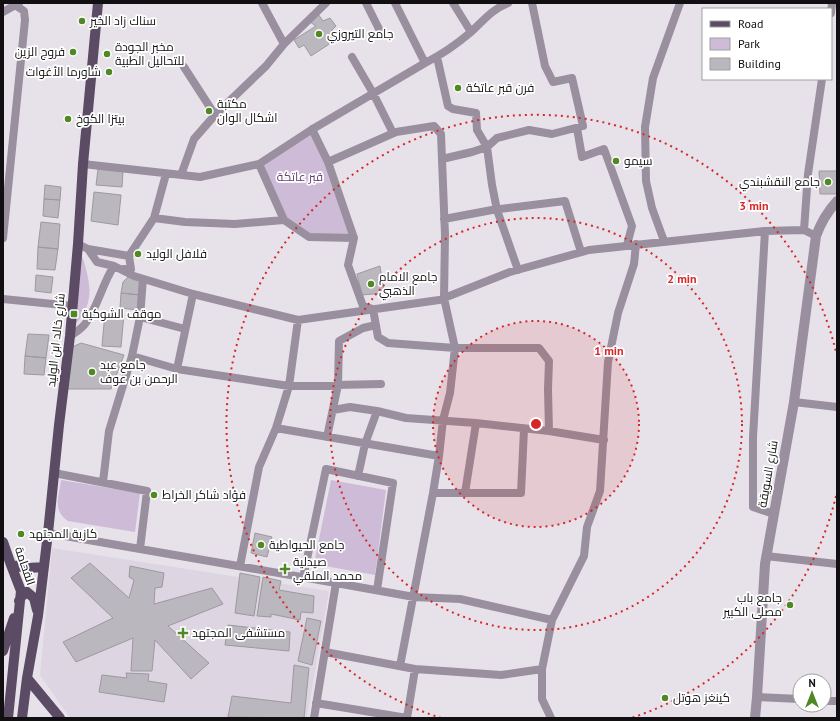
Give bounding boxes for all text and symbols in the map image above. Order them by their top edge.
legend [702,8,832,80]
place label: سناك زاد الخير [89,13,156,28]
marker: سناك زاد الخير [77,16,87,26]
text: Road [738,16,763,31]
place label: جامع التيروزي [327,26,393,44]
marker: جامع التيروزي [314,29,324,39]
text: Park [738,36,760,51]
place label: مخبر الجودة للتحاليل الطبية [115,39,184,68]
place label: فروج الزين [15,44,65,60]
marker: فروج الزين [68,47,78,57]
marker: مخبر الجودة للتحاليل الطبية [102,49,112,59]
text: Building [738,56,781,71]
place label: شاورما الأغوات [26,64,101,79]
marker: شاورما الأغوات [104,67,114,77]
place label: فرن قبر عاتكة [466,80,534,95]
marker: فرن قبر عاتكة [453,83,463,93]
place label: مكتبة اشكال الوان [217,96,277,125]
marker: مكتبة اشكال الوان [204,106,214,116]
place label: بيتزا الكوخ [76,111,125,127]
marker: بيتزا الكوخ [63,114,73,124]
place label: سيمو [624,153,653,168]
marker: سيمو [611,156,621,166]
park label: قبر عاتكة [277,169,323,184]
place label: جامع النقشبندي [739,174,820,192]
marker: جامع النقشبندي [823,177,833,187]
text: 3 min [739,198,769,213]
place label: فلافل الوليد [146,246,207,261]
marker: فلافل الوليد [133,249,143,259]
place label: جامع الامام الذهبي [379,269,437,301]
text: 2 min [667,271,697,286]
marker: جامع الامام الذهبي [366,279,376,289]
street label: شارع خالد ابن الوليد [43,292,69,388]
place label: موقف الشوكية [82,306,162,321]
marker: موقف الشوكية [69,309,79,319]
text: 1 min [594,343,624,358]
place label: جامع عبد الرحمن بن عوف [100,357,178,386]
marker: جامع عبد الرحمن بن عوف [87,367,97,377]
centre of rings [529,417,543,431]
street label: شارع السويقة [754,439,782,509]
place label: فؤاد شاكر الخراط [162,487,246,502]
marker: فؤاد شاكر الخراط [149,490,159,500]
place label: كازية المجتهد [29,526,97,541]
marker: كازية المجتهد [16,529,26,539]
place label: جامع الحيواطية [269,537,345,553]
marker: جامع الحيواطية [256,540,266,550]
street label: الفحامة [12,545,39,587]
place label: صيدلية محمد الملقي [293,554,362,586]
marker: صيدلية محمد الملقي [280,564,290,574]
place label: جامع باب مصلى الكبير [722,590,782,619]
marker: جامع باب مصلى الكبير [785,600,795,610]
place label: مستشفى المجتهد [192,625,285,640]
marker: مستشفى المجتهد [177,627,189,639]
north arrow [792,673,832,713]
text: N [808,676,816,690]
place label: كينغز هوتل [673,690,730,705]
marker: كينغز هوتل [660,693,670,703]

